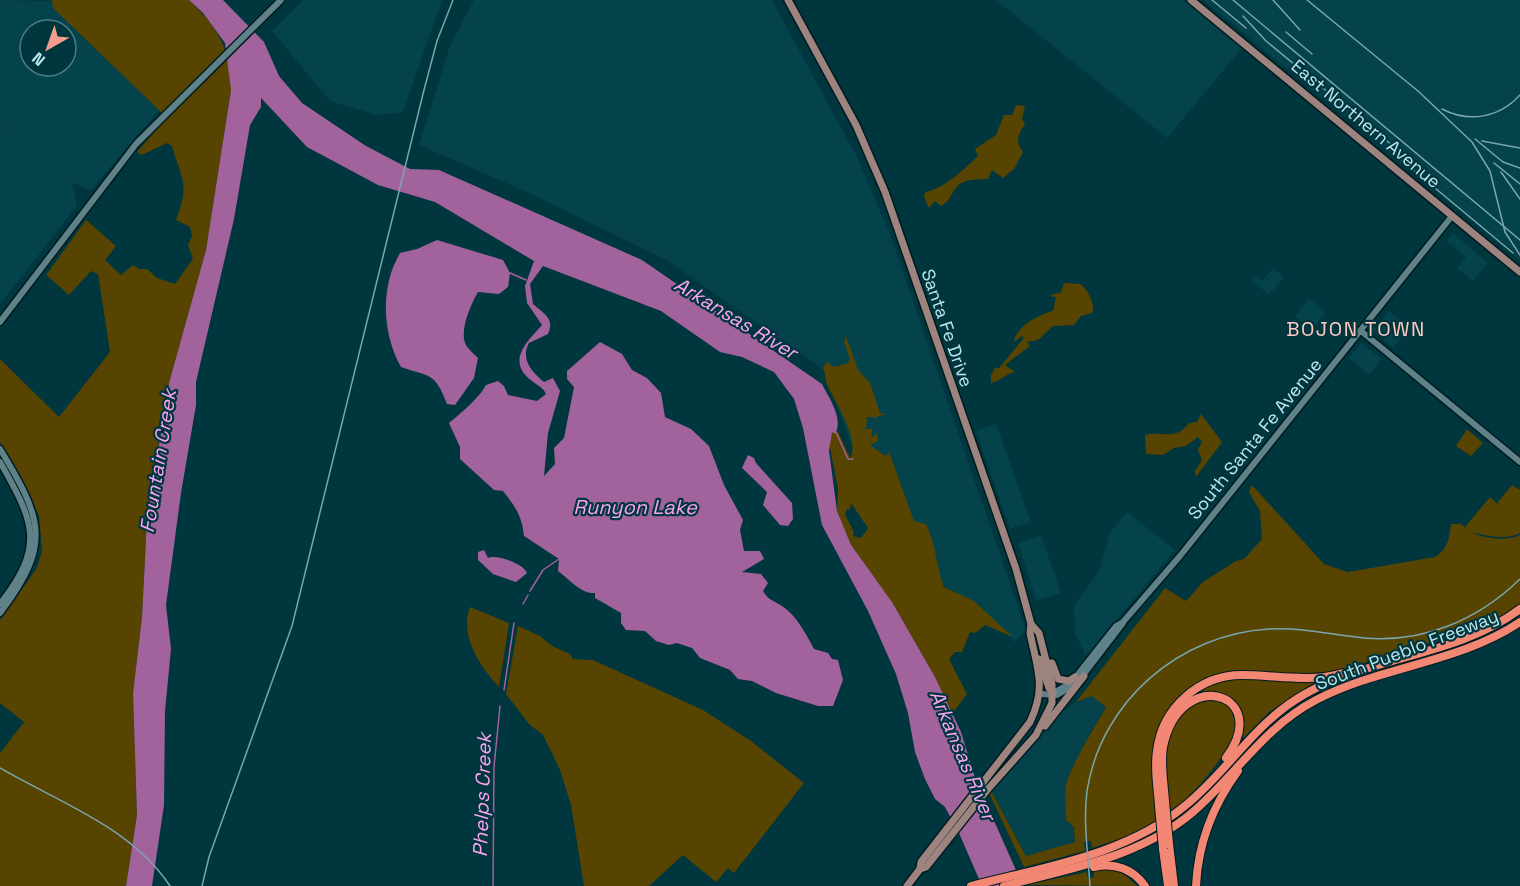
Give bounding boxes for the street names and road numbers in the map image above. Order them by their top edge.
street label: East Northern Avenue [1287,54,1446,193]
street label: Santa Fe Drive [917,266,978,390]
street label: South Santa Fe Avenue [1183,353,1327,524]
street label: South Pueblo Freeway [1312,604,1502,695]

